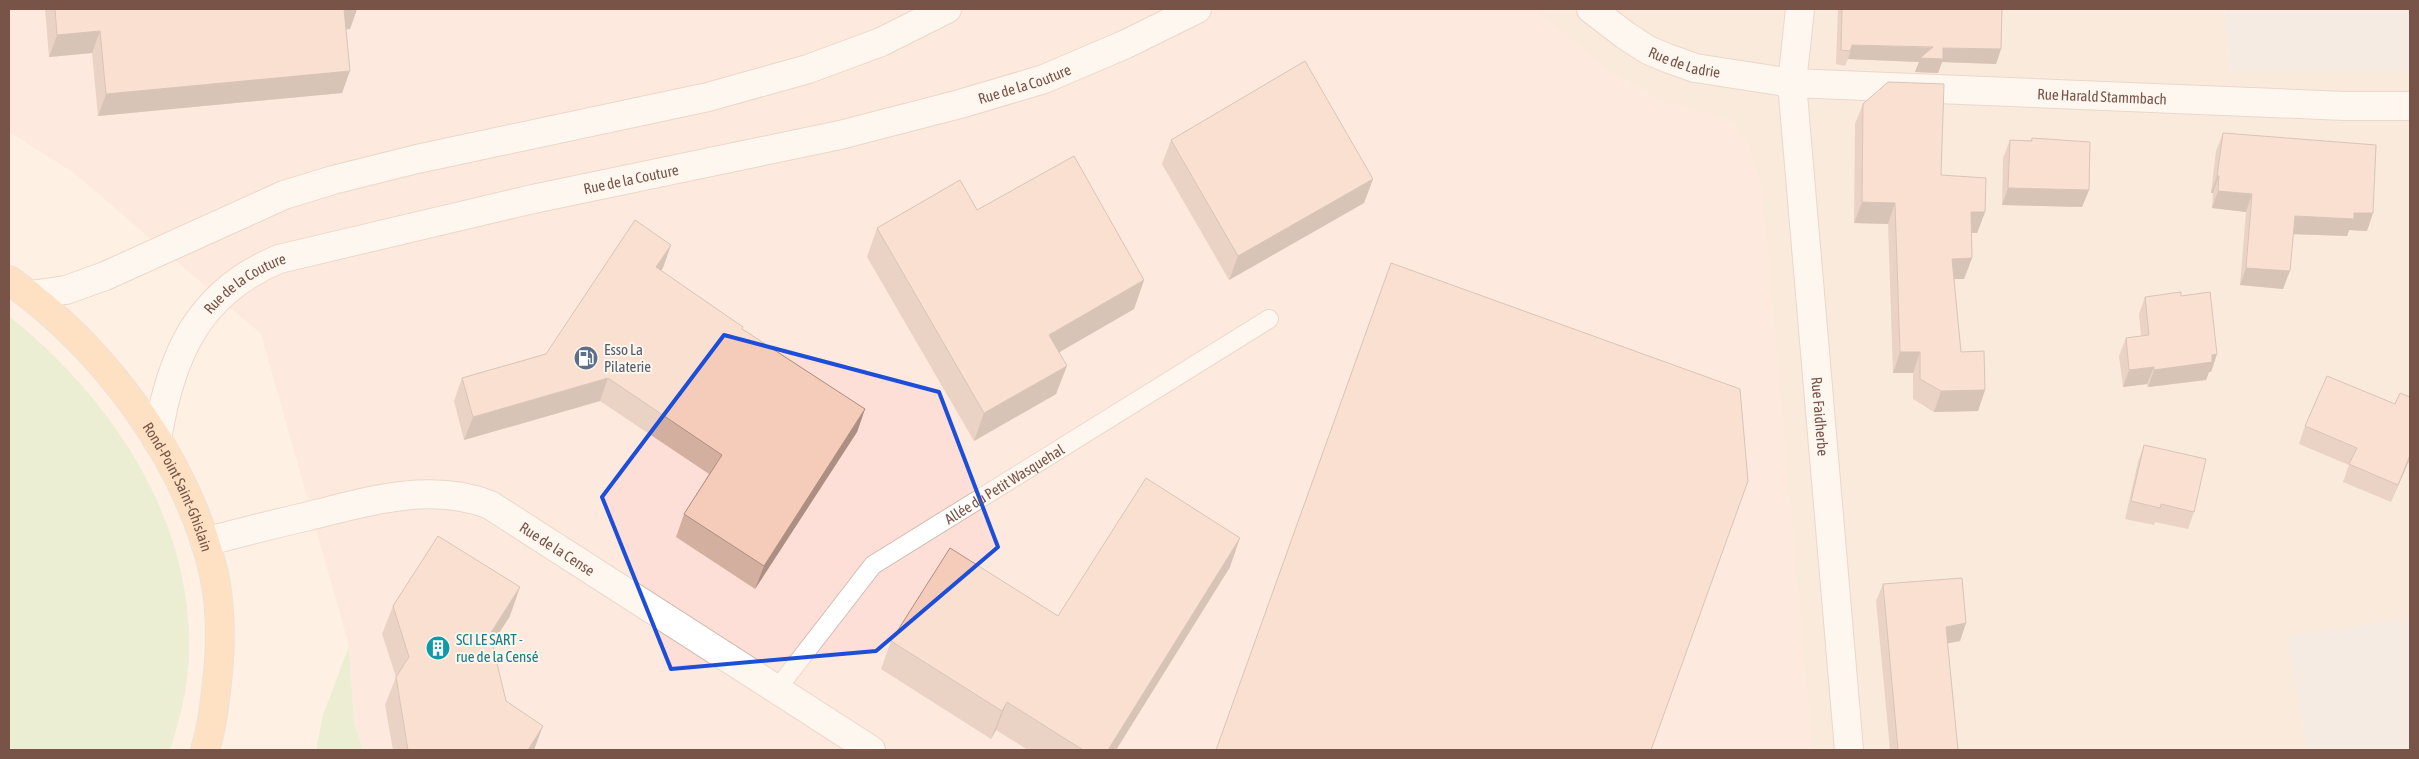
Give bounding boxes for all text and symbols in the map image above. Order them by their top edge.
street label: Rue de Ladrie [1646,43,1722,80]
street label: Rue de la Couture [976,60,1073,107]
street label: Rue Harald Stammbach [2037,85,2167,107]
street label: Rue de la Couture [582,160,680,197]
street label: Rue de la Couture [200,249,287,317]
place label: Esso La Pilaterie [604,341,651,375]
fuel station icon: Esso La Pilaterie [573,345,599,371]
street label: Rue Faidherbe [1809,376,1832,457]
street label: Rond-Point Saint-Ghislain [140,419,216,554]
street label: Allée du Petit Wasquehal [941,440,1067,527]
street label: Rue de la Cense [517,518,598,579]
place label: SCI LE SART - rue de la Censé [456,631,539,665]
building icon: SCI LE SART - rue de la Censé [425,635,451,661]

